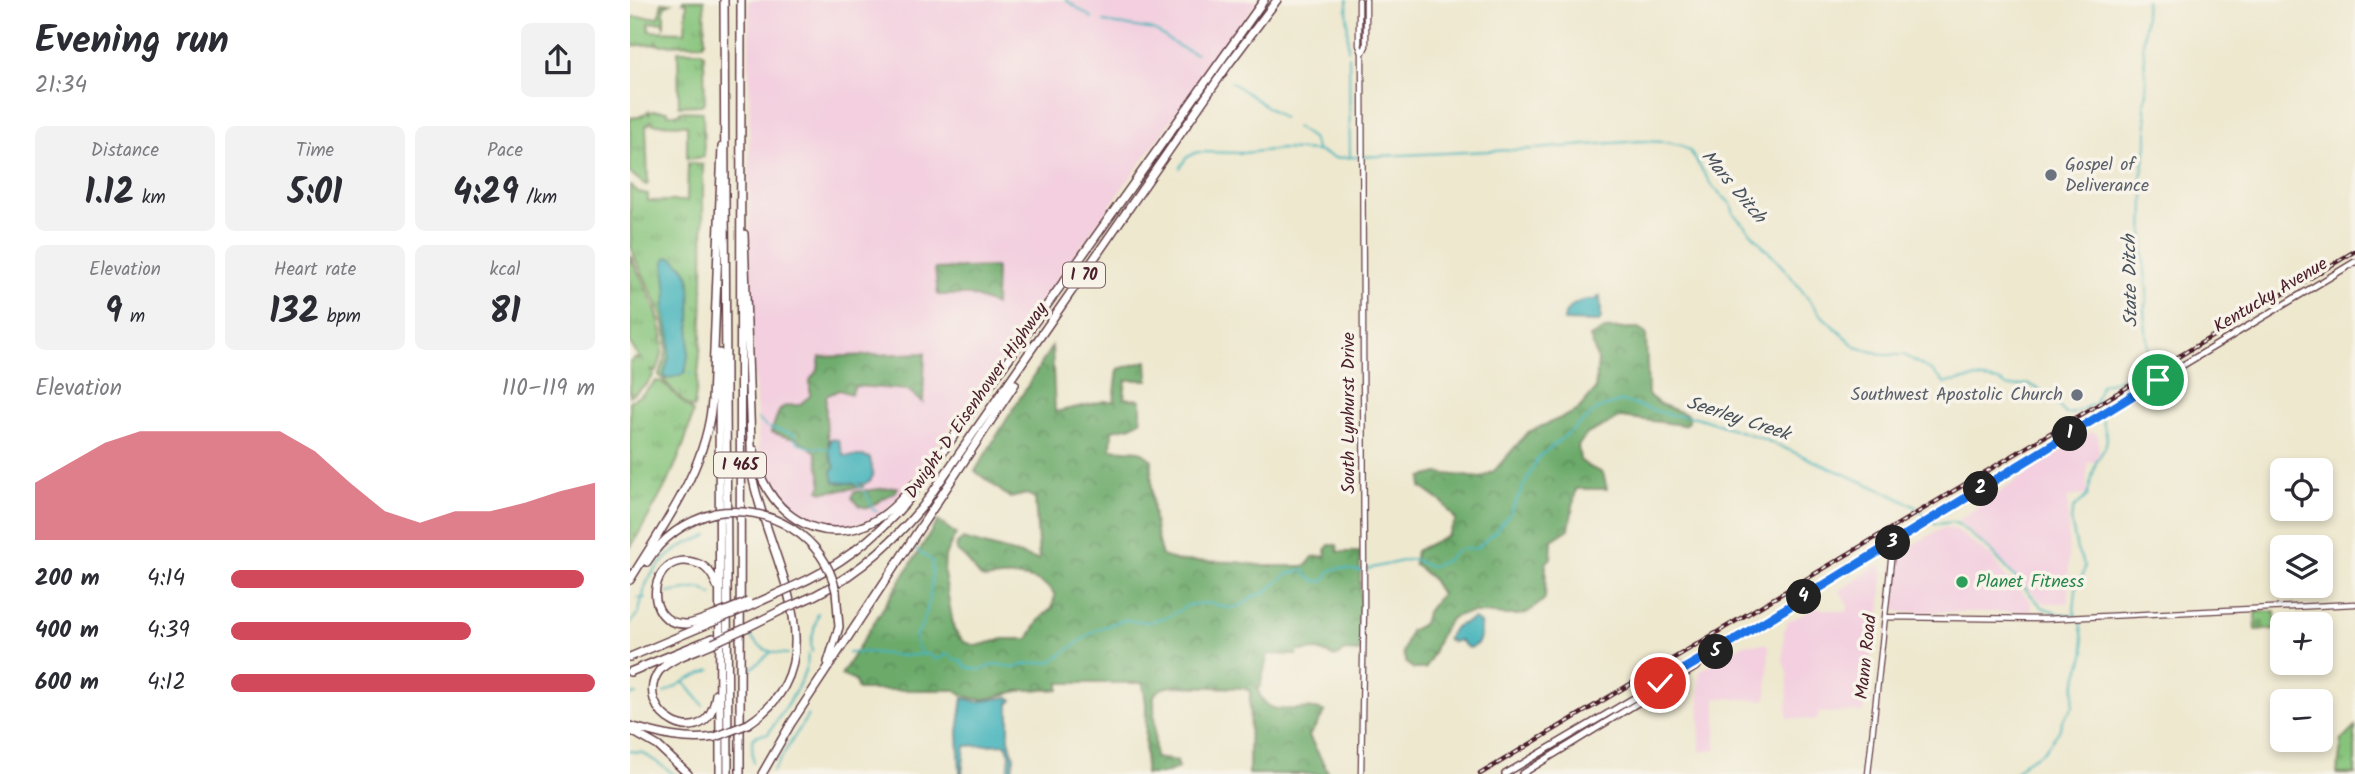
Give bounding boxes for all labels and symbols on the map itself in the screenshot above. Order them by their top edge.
water label: Mars Ditch [1693,143,1774,232]
place label: Gospel of Deliverance [2065,151,2149,201]
marker: Gospel of Deliverance [2043,167,2059,183]
water label: State Ditch [2115,233,2147,328]
street label: Kentucky Avenue [2208,250,2334,342]
road number: I 70 [1063,262,1105,288]
street label: Dwight D Eisenhower Highway [898,296,1056,505]
street label: South Lynhurst Drive [1335,332,1364,494]
pin [2128,350,2188,410]
place label: Southwest Apostolic Church [1851,381,2063,410]
marker: Southwest Apostolic Church [2069,387,2085,403]
water label: Seerley Creek [1683,388,1796,451]
pin: 1 [2052,416,2088,452]
road number: I 465 [714,452,766,478]
pin: 2 [1964,472,1998,506]
pin: 3 [1876,526,1910,560]
place label: Planet Fitness [1976,568,2085,597]
marker: Planet Fitness [1954,574,1970,590]
pin: 4 [1786,580,1822,614]
street label: Mann Road [1848,612,1886,701]
pin: 5 [1698,634,1734,670]
pin [1630,653,1690,713]

